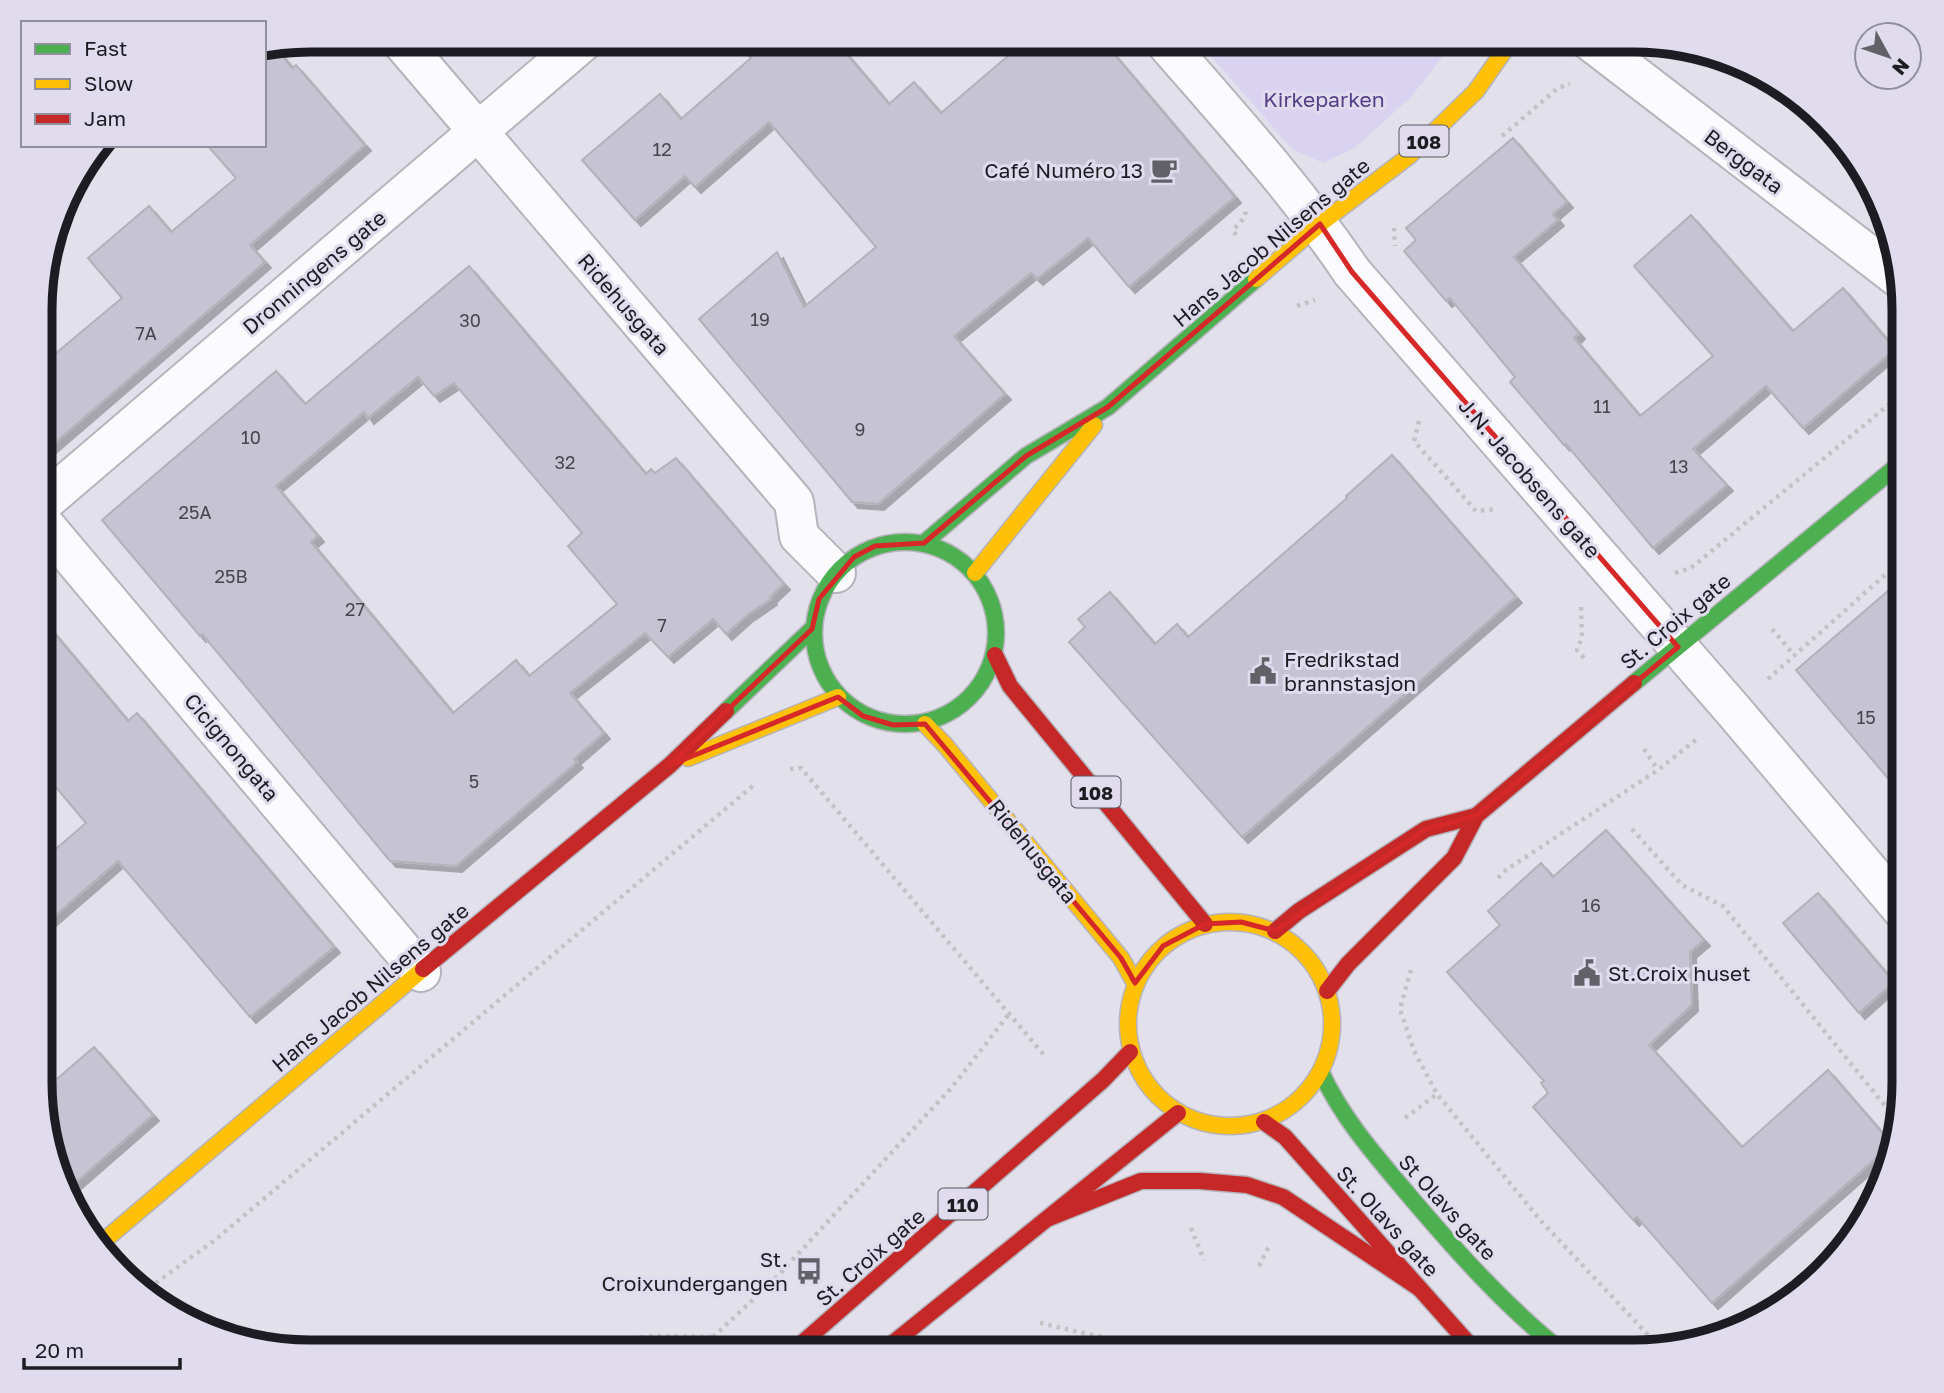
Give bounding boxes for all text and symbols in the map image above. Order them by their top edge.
legend [21,21,266,147]
north arrow [1853,21,1923,91]
text: Fast [84,35,127,61]
text: N [1888,54,1915,80]
text: Slow [84,70,133,96]
park label: Kirkeparken [1263,86,1385,112]
text: Jam [84,105,126,131]
street label: Berggata [1699,123,1789,199]
road number: 108 [1400,125,1448,156]
house number: 12 [652,138,672,160]
street label: Hans Jacob Nilsens gate [1167,152,1375,332]
cafe icon: Café Numéro 13 [1149,155,1179,185]
place label: Café Numéro 13 [984,157,1143,183]
street label: Dronningens gate [237,204,391,340]
street label: Ridehusgata [573,248,675,360]
house number: 19 [750,308,770,330]
house number: 30 [459,309,481,331]
house number: 7A [135,322,157,344]
street label: J.N. Jacobsens gate [1454,393,1606,563]
house number: 11 [1593,395,1611,417]
house number: 9 [855,418,865,440]
house number: 10 [241,426,261,448]
house number: 32 [555,451,575,473]
house number: 13 [1669,455,1689,477]
house number: 25A [179,501,211,523]
house number: 25B [215,565,247,587]
street label: St. Croix gate [1615,567,1735,675]
house number: 27 [345,598,365,620]
house number: 7 [657,614,667,636]
place label: Fredrikstad brannstasjon [1284,646,1416,696]
public building icon: Fredrikstad brannstasjon [1248,656,1278,686]
street label: Cicignongata [179,688,285,806]
house number: 15 [1856,706,1876,728]
house number: 5 [469,770,479,792]
road number: 108 [1072,776,1120,807]
street label: Ridehusgata [983,794,1083,908]
house number: 16 [1581,894,1601,916]
street label: Hans Jacob Nilsens gate [266,897,474,1077]
public building icon: St.Croix huset [1572,958,1602,988]
place label: St.Croix huset [1608,960,1751,986]
street label: St Olavs gate [1394,1149,1502,1265]
street label: St. Olavs gate [1331,1160,1445,1282]
road number: 110 [939,1188,988,1220]
street label: St. Croix gate [810,1203,930,1311]
place label: St. Croixundergangen [602,1246,788,1296]
bus stop icon: St. Croixundergangen [794,1256,824,1286]
scale bar [24,1326,180,1370]
text: 20 m [35,1337,84,1363]

